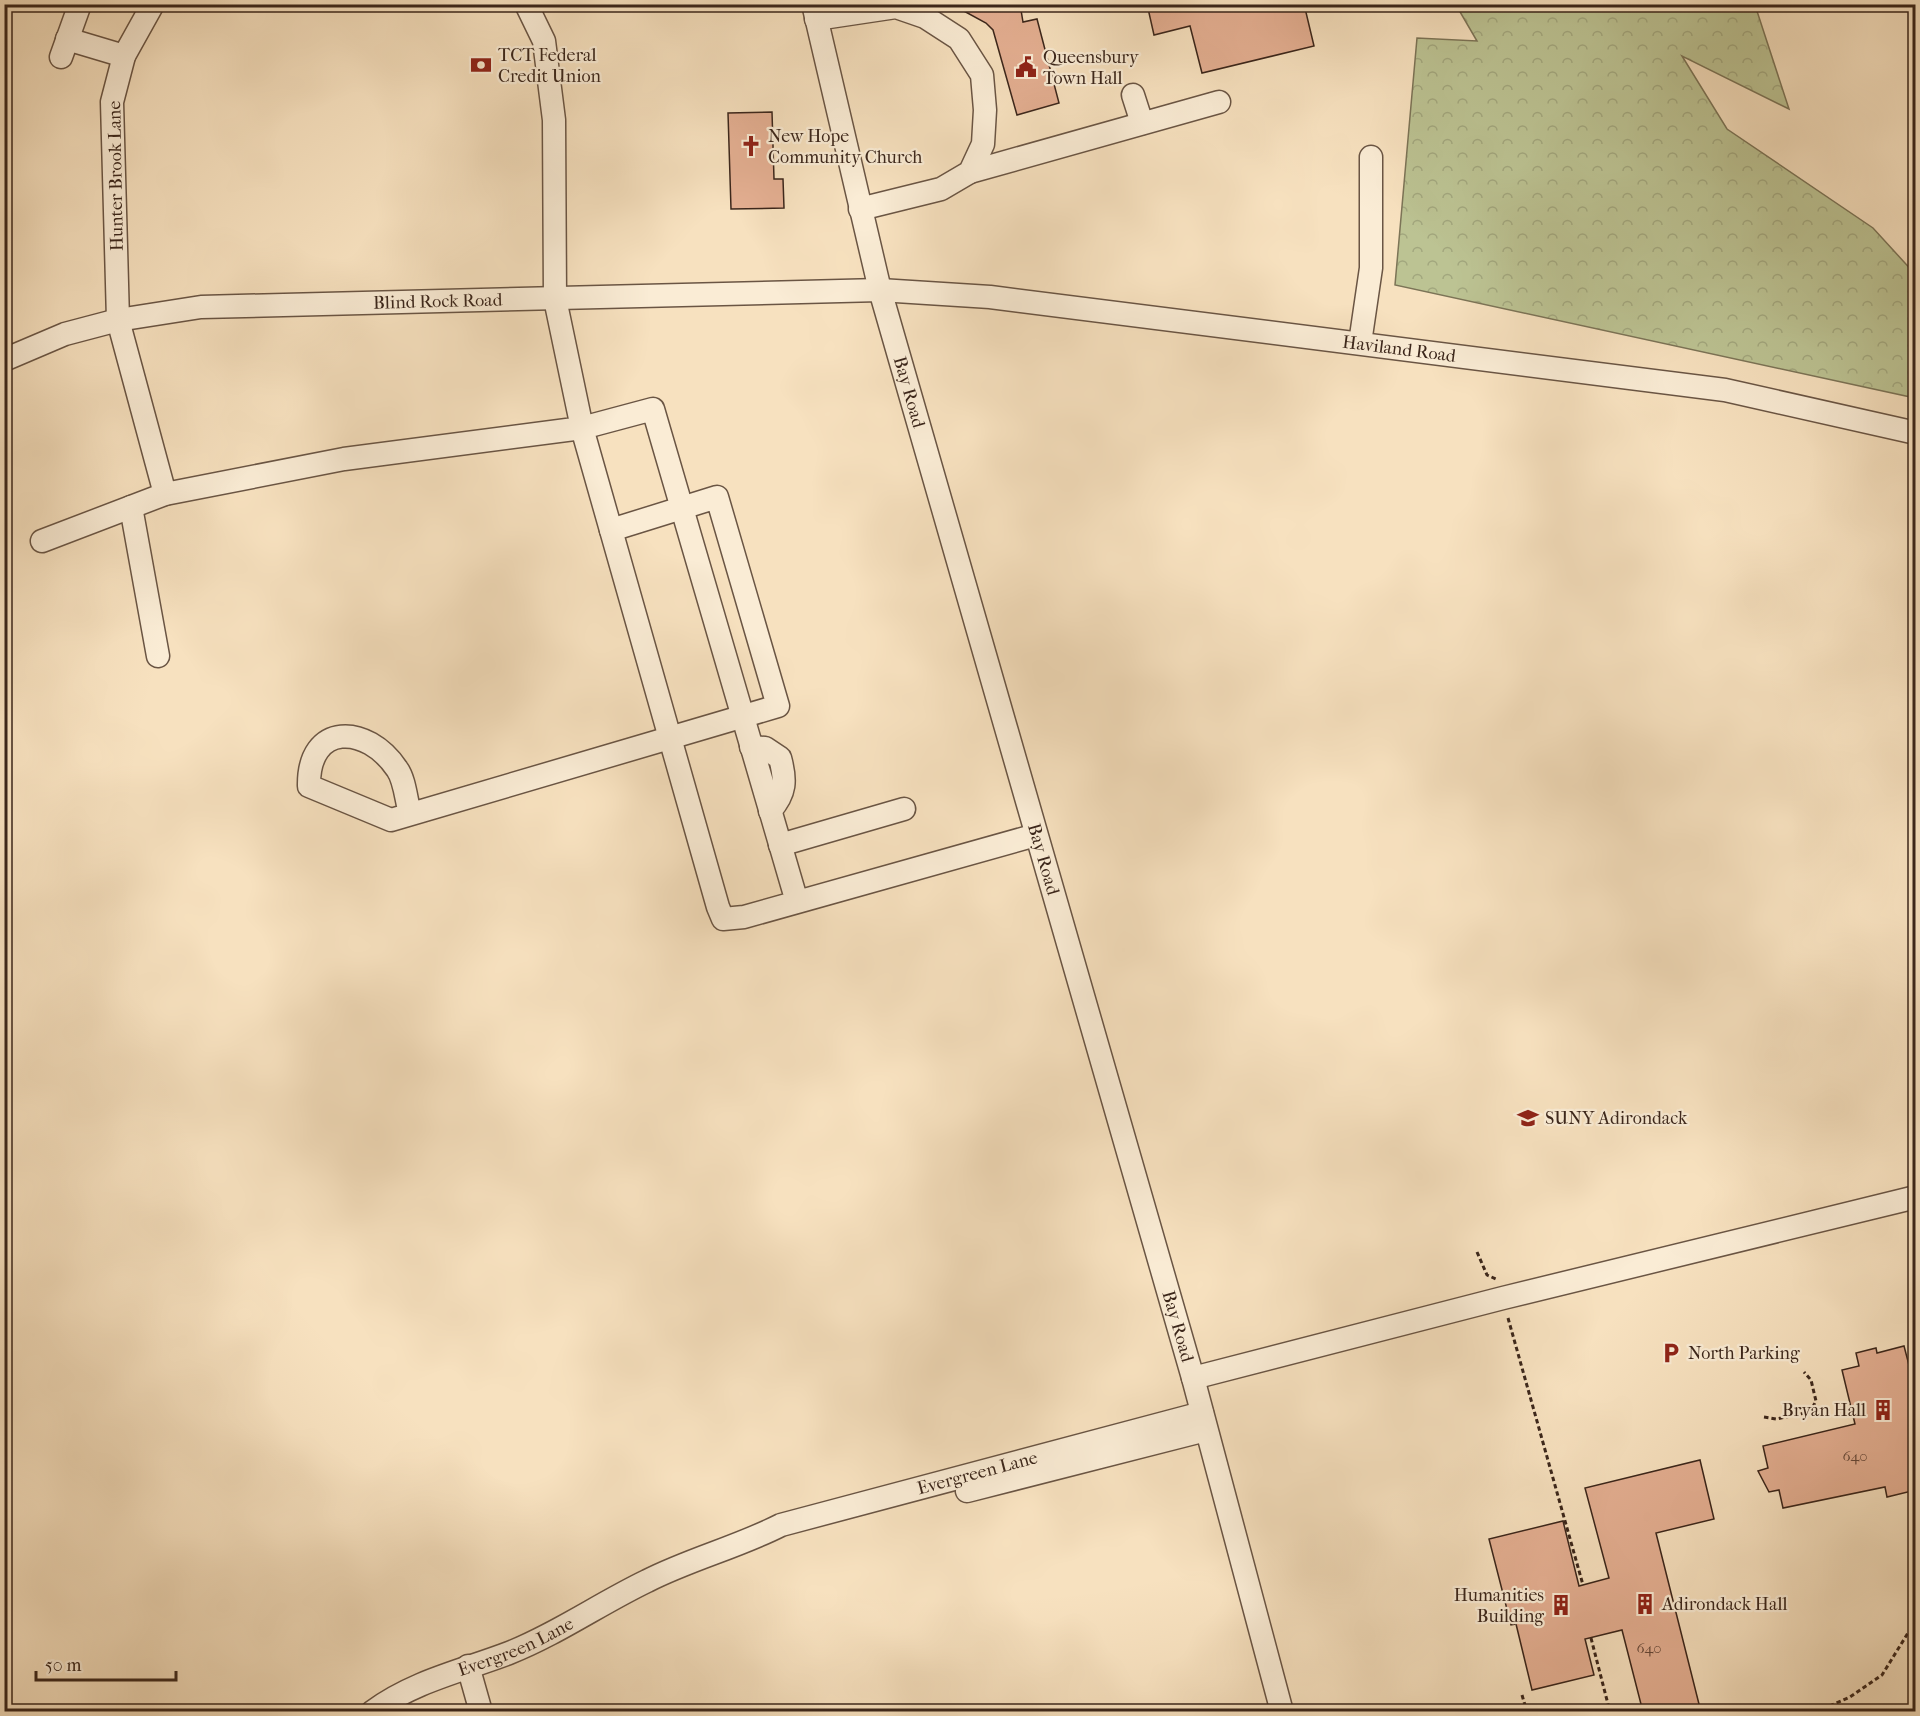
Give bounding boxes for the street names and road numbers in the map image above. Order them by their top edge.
street label: Hunter Brook Lane [104,101,128,251]
street label: Blind Rock Road [373,289,503,313]
street label: Haviland Road [1341,331,1457,366]
street label: Bay Road [889,354,930,430]
street label: Bay Road [1024,821,1064,897]
street label: Bay Road [1158,1288,1198,1365]
street label: Evergreen Lane [915,1447,1040,1499]
street label: Evergreen Lane [455,1613,577,1681]

